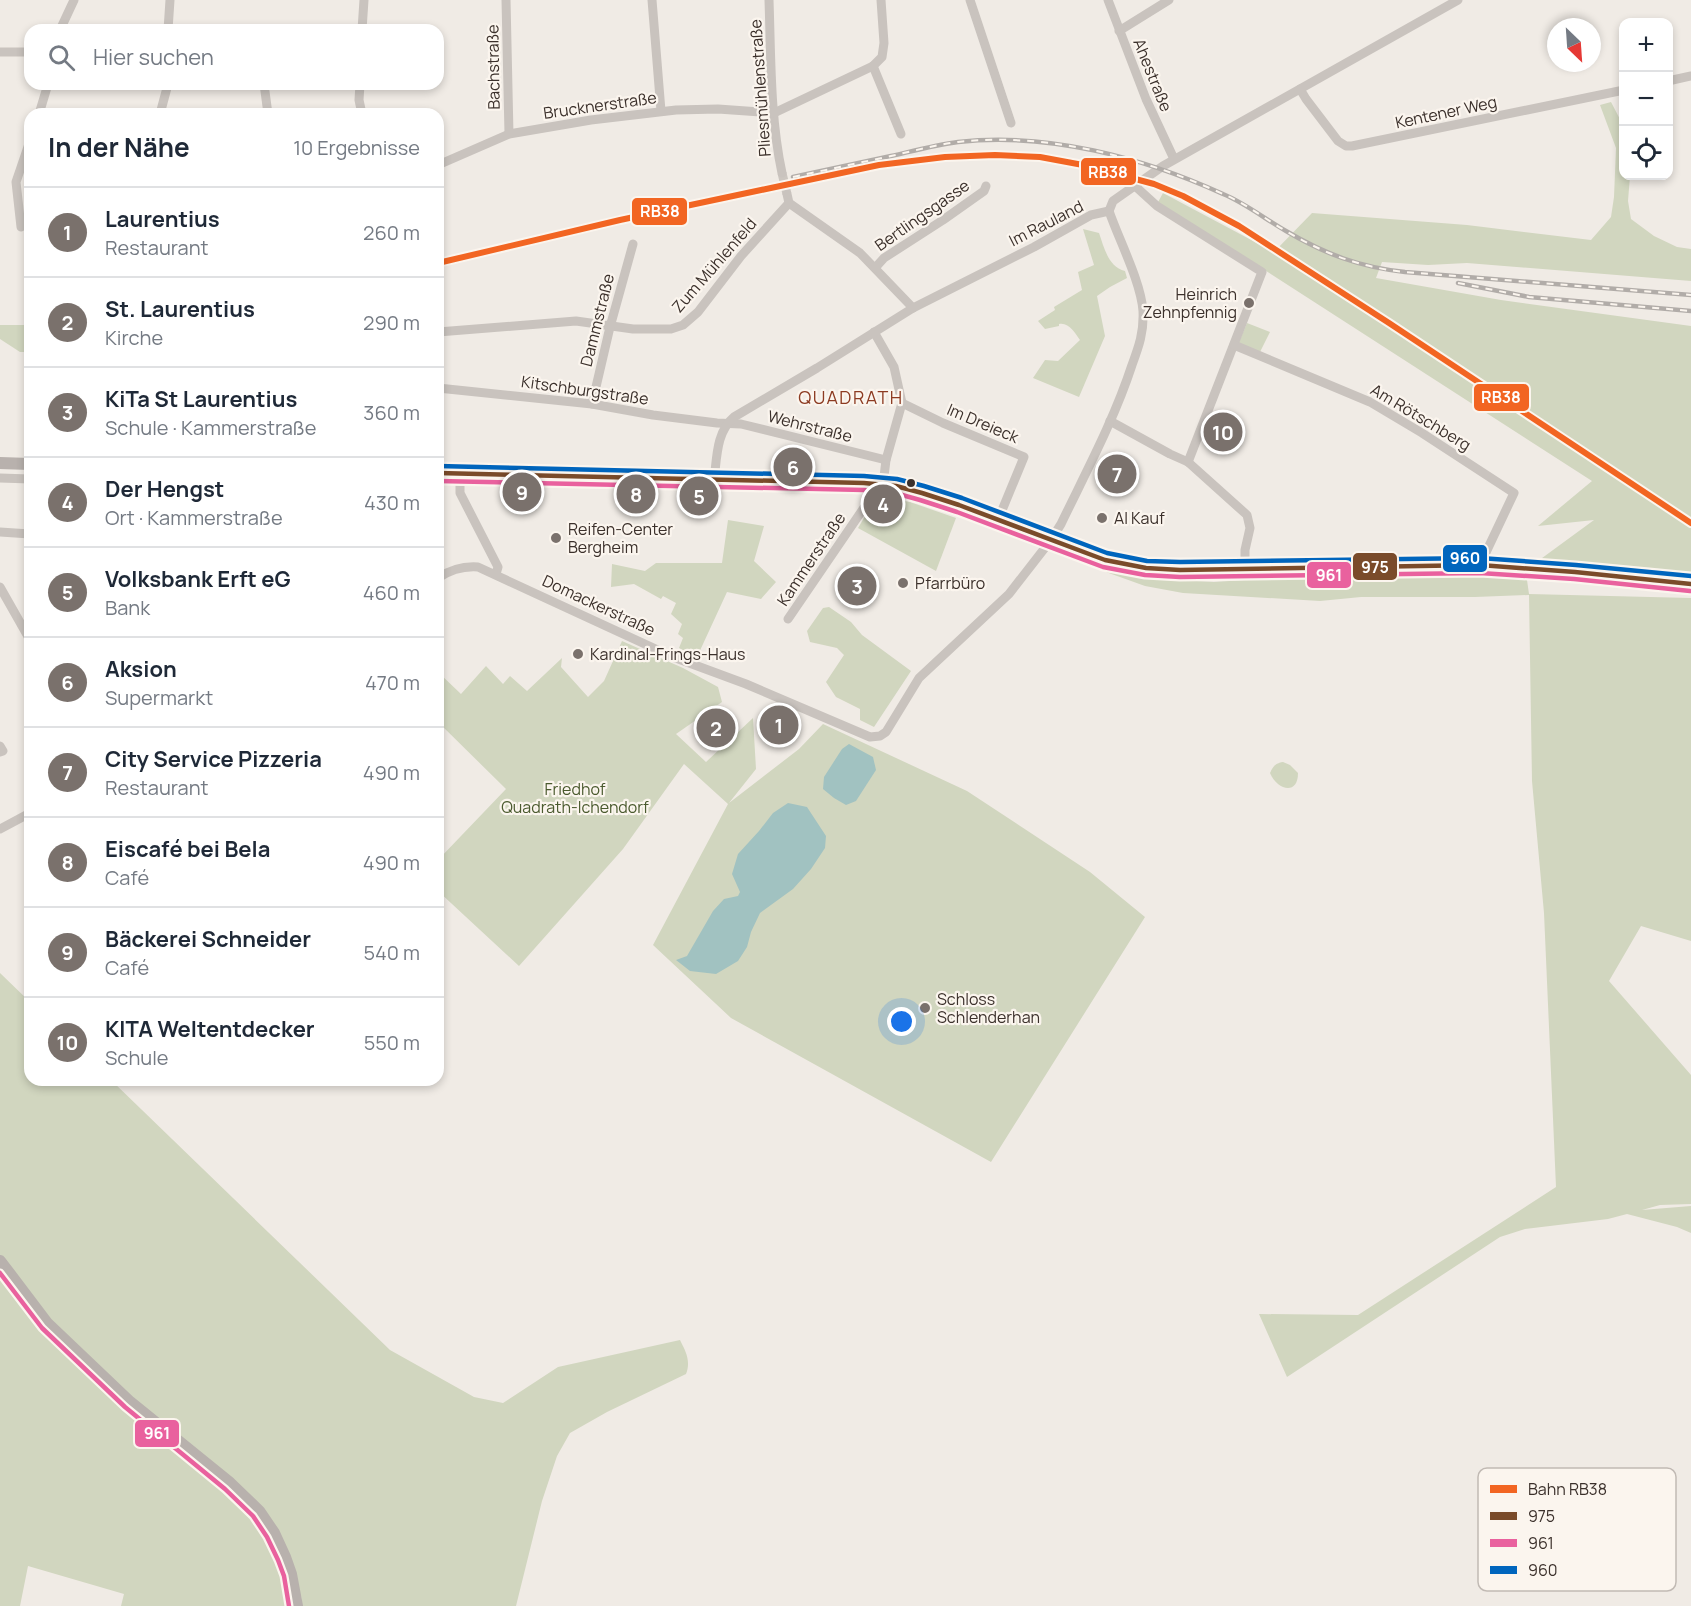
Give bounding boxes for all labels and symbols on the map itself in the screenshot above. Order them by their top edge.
street label: Pliesmühlenstraße [744,18,776,158]
north arrow [1547,18,1601,72]
street label: Bachstraße [481,24,505,110]
street label: Ahestraße [1128,35,1178,115]
street label: Brucknerstraße [542,86,658,124]
street label: Kentener Weg [1393,91,1499,133]
line badge: RB38 [1080,157,1137,186]
text: RB38 [1088,161,1128,183]
street label: Bertlingsgasse [870,174,974,256]
street label: Im Rauland [1005,195,1087,251]
line badge: RB38 [631,197,688,226]
text: RB38 [640,200,680,222]
street label: Zum Mühlenfeld [667,213,761,317]
street label: Dammstraße [575,271,619,369]
place label: Heinrich Zehnpfennig [1143,283,1237,323]
marker: Heinrich Zehnpfennig [1242,296,1256,310]
street label: Kitschburgstraße [520,370,650,410]
street label: Am Rötschberg [1367,378,1475,456]
line badge: RB38 [1473,383,1530,412]
district label: QUADRATH [798,385,904,409]
text: RB38 [1481,386,1521,408]
street label: Im Dreieck [944,398,1023,448]
street label: Wehrstraße [765,405,855,447]
pin: 10 [1204,410,1242,454]
pin: 6 [774,444,812,490]
pin: 7 [1098,452,1136,496]
pin: 9 [502,470,542,514]
pin: 8 [616,472,656,516]
pin: 5 [680,474,718,518]
unlabelled marker [905,477,917,489]
pin: 4 [864,482,902,526]
place label: Al Kauf [1114,507,1165,529]
street label: Kammerstraße [772,508,850,610]
marker: Al Kauf [1095,511,1109,525]
place label: Reifen-Center Bergheim [568,518,673,558]
marker: Reifen-Center Bergheim [549,531,563,545]
line badge: 960 [1442,544,1488,573]
text: 960 [1450,547,1480,569]
line badge: 975 [1352,552,1398,581]
text: 975 [1361,556,1389,578]
line badge: 961 [1306,561,1352,589]
pin: 3 [838,564,876,608]
text: 961 [1316,564,1342,586]
street label: Domackerstraße [539,569,659,641]
place label: Pfarrbüro [915,572,985,594]
marker: Pfarrbüro [896,576,910,590]
place label: Kardinal-Frings-Haus [590,643,745,665]
marker: Kardinal-Frings-Haus [571,647,585,661]
pin: 1 [760,702,798,748]
pin: 2 [696,706,736,750]
park label: Friedhof Quadrath-Ichendorf [501,778,649,818]
place label: Schloss Schlenderhan [937,988,1040,1028]
marker: Schloss Schlenderhan [918,1001,932,1015]
your location [887,1007,916,1036]
line badge: 961 [134,1419,180,1448]
text: 961 [144,1422,170,1444]
legend [1478,1468,1676,1591]
text: Bahn RB38 [1528,1478,1607,1500]
text: 975 [1528,1505,1555,1527]
text: 961 [1528,1532,1554,1554]
text: 960 [1528,1559,1558,1581]

